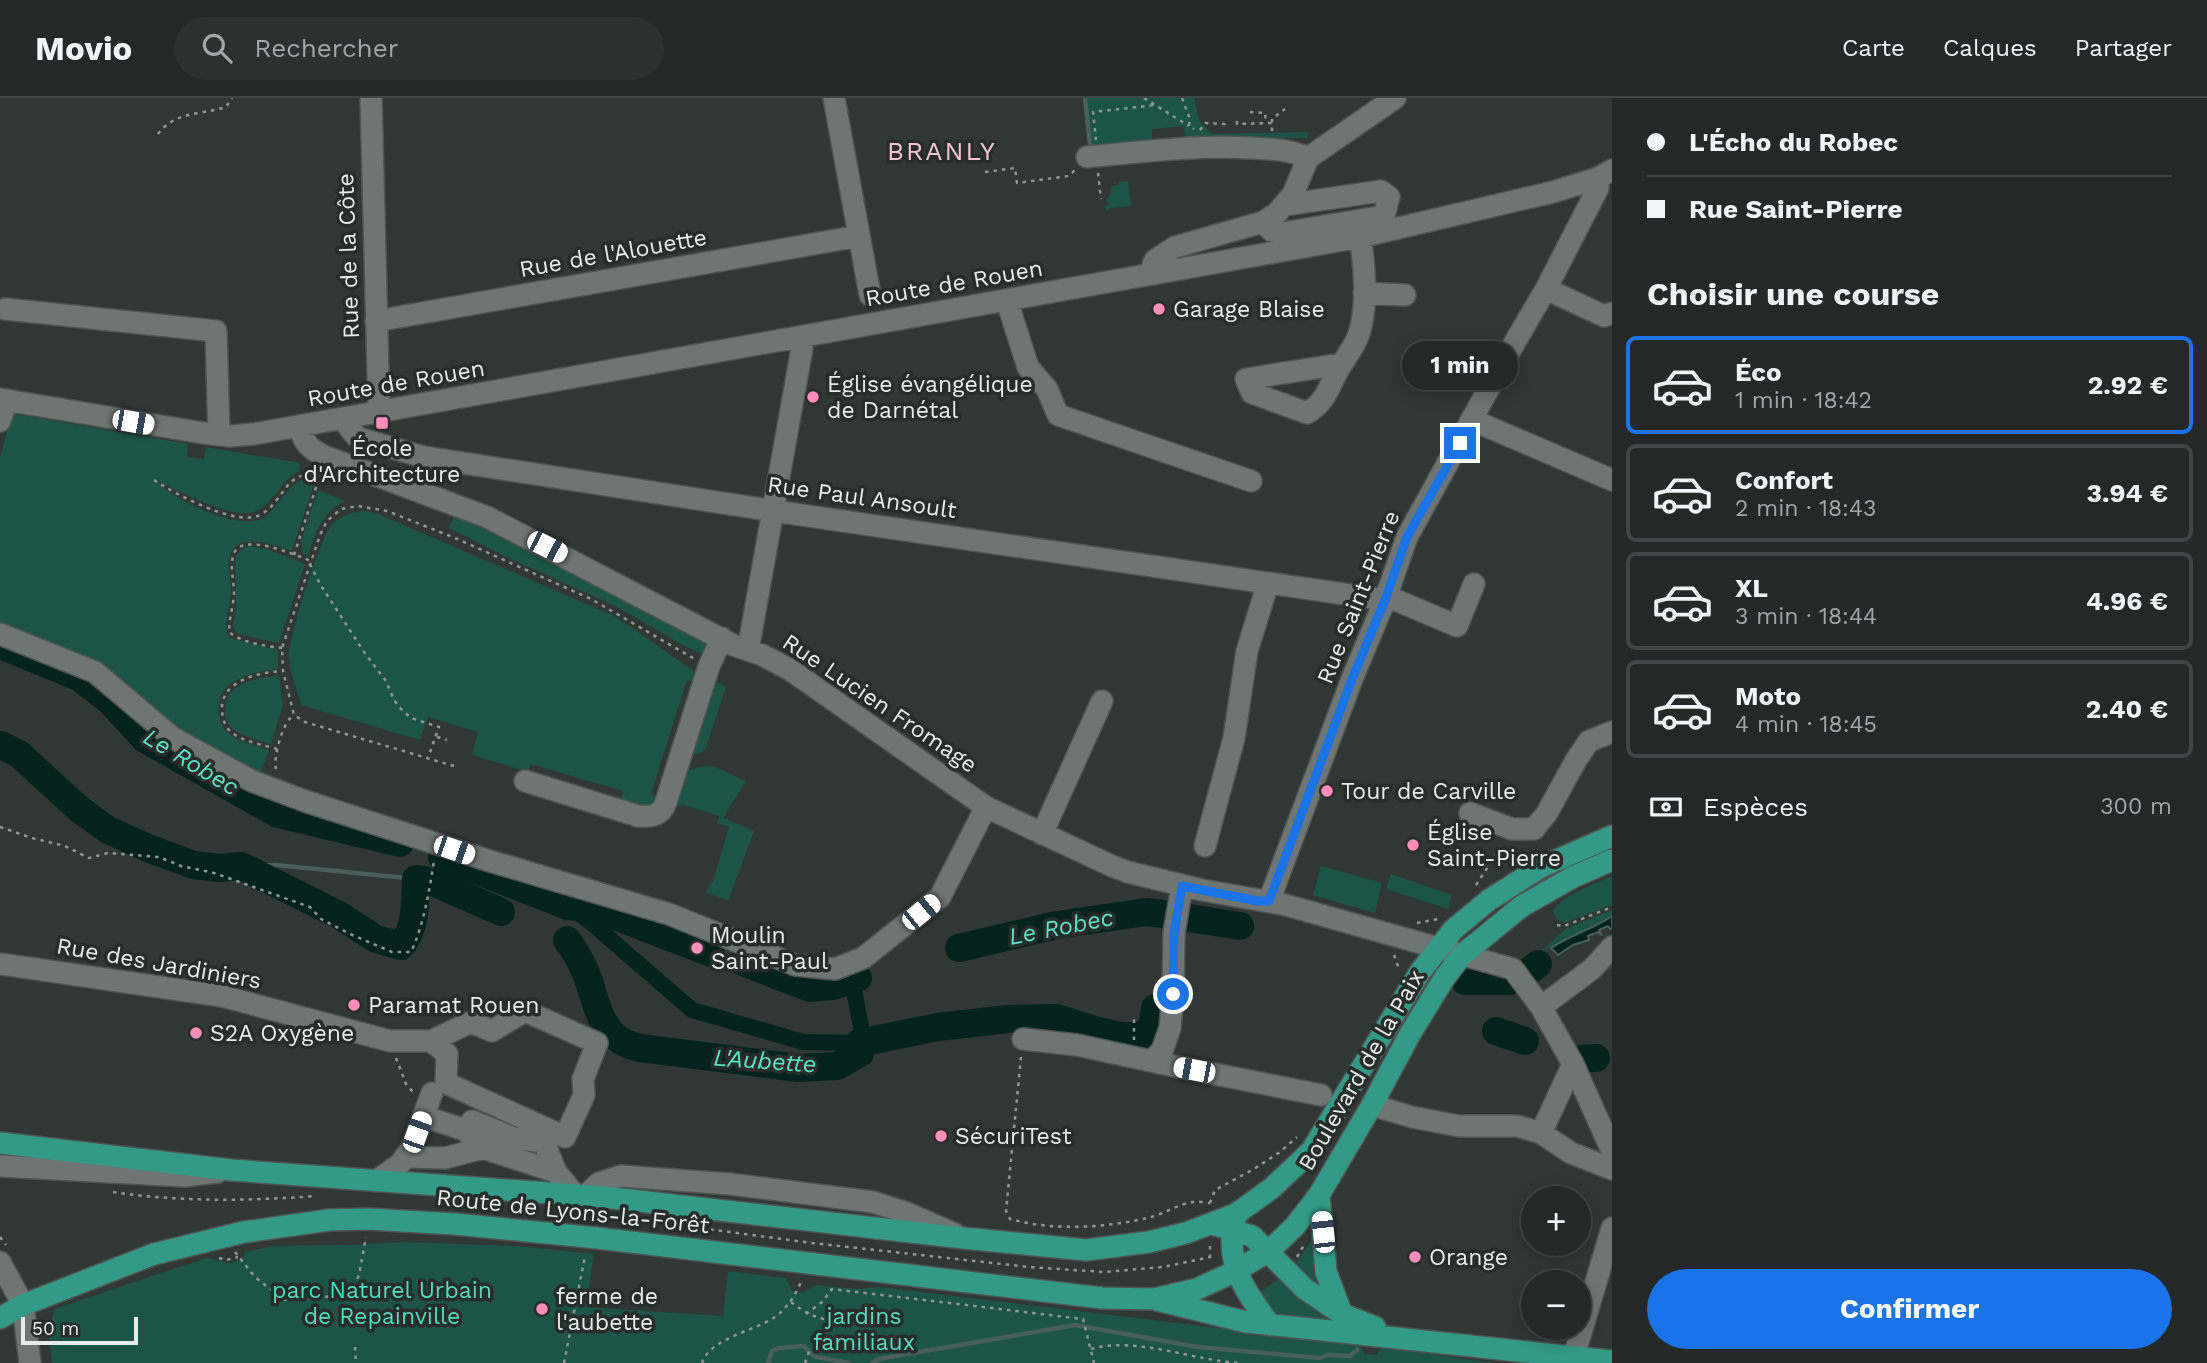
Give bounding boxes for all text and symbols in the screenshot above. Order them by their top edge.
search box [174,17,664,80]
text: Movio [35,29,132,68]
icon: search [198,29,236,67]
text: Rechercher [254,33,398,63]
text: Carte [1842,34,1905,62]
text: Calques [1943,34,2037,62]
text: Partager [2075,34,2172,62]
text: L'Écho du Robec [1689,127,1898,157]
district label: BRANLY [887,136,997,166]
street label: Rue de la Côte [332,173,365,339]
text: Rue Saint-Pierre [1689,194,1902,224]
street label: Rue de l'Alouette [517,224,709,283]
street label: Route de Rouen [863,255,1045,312]
text: Choisir une course [1647,275,1939,313]
place label: Garage Blaise [1173,296,1325,323]
marker: Garage Blaise [1151,301,1167,317]
callout: 1 min [1402,342,1518,390]
text: 1 min [1430,352,1490,379]
icon: car [1651,354,1714,417]
street label: Route de Rouen [305,355,487,412]
text: Éco [1735,357,1782,387]
text: 2.92 € [2088,370,2168,400]
place label: Église évangélique de Darnétal [827,371,1033,424]
text: 1 min · 18:42 [1735,387,1872,414]
marker: Église évangélique de Darnétal [805,389,821,405]
car [111,408,156,436]
marker: École d'Architecture [374,415,390,431]
route end [1444,427,1476,459]
place label: École d'Architecture [304,435,460,488]
icon: car [1651,462,1714,525]
text: Confort [1735,465,1833,495]
street label: Rue Paul Ansoult [766,471,958,524]
text: 3.94 € [2087,478,2168,508]
text: 2 min · 18:43 [1735,495,1876,522]
street label: Rue Saint-Pierre [1311,507,1405,688]
car [524,528,571,566]
icon: car [1651,570,1714,633]
text: XL [1735,573,1768,603]
text: 4.96 € [2086,586,2168,616]
text: 3 min · 18:44 [1735,603,1877,630]
street label: Rue Lucien Fromage [777,628,982,779]
icon: car [1651,678,1714,741]
text: Moto [1735,681,1801,711]
text: 2.40 € [2086,694,2168,724]
text: 4 min · 18:45 [1735,711,1877,738]
water label: Le Robec [138,723,244,801]
place label: Tour de Carville [1341,778,1516,805]
marker: Tour de Carville [1319,783,1335,799]
icon: cash [1647,788,1685,826]
text: Espèces [1703,792,1808,822]
text: 300 m [2100,793,2172,820]
place label: Église Saint-Pierre [1427,819,1561,872]
car [431,833,478,867]
marker: Église Saint-Pierre [1405,837,1421,853]
car [899,891,944,933]
water label: Le Robec [1006,903,1116,951]
place label: Moulin Saint-Paul [711,922,828,975]
street label: Rue des Jardiniers [55,932,263,995]
marker: Moulin Saint-Paul [689,940,705,956]
street label: Boulevard de la Paix [1293,965,1430,1175]
route start [1157,978,1189,1010]
place label: Paramat Rouen [368,992,540,1019]
marker: Paramat Rouen [346,997,362,1013]
place label: S2A Oxygène [210,1020,354,1047]
marker: S2A Oxygène [188,1025,204,1041]
water label: L'Aubette [713,1043,817,1079]
car [1172,1056,1217,1084]
car [400,1109,435,1155]
place label: SécuriTest [955,1123,1072,1150]
marker: SécuriTest [933,1128,949,1144]
street label: Route de Lyons-la-Forêt [435,1184,711,1239]
map controls [1521,1186,1591,1340]
button: + [1521,1186,1591,1256]
car [1311,1210,1336,1254]
place label: Orange [1429,1244,1508,1271]
marker: Orange [1407,1249,1423,1265]
button: Confirmer [1647,1269,2172,1349]
button: − [1521,1270,1591,1340]
park label: parc Naturel Urbain de Repainville [272,1277,492,1330]
place label: ferme de l'aubette [556,1283,658,1336]
marker: ferme de l'aubette [534,1301,550,1317]
park label: jardins familiaux [813,1303,915,1356]
scale bar [21,1314,138,1346]
text: 50 m [32,1317,79,1340]

